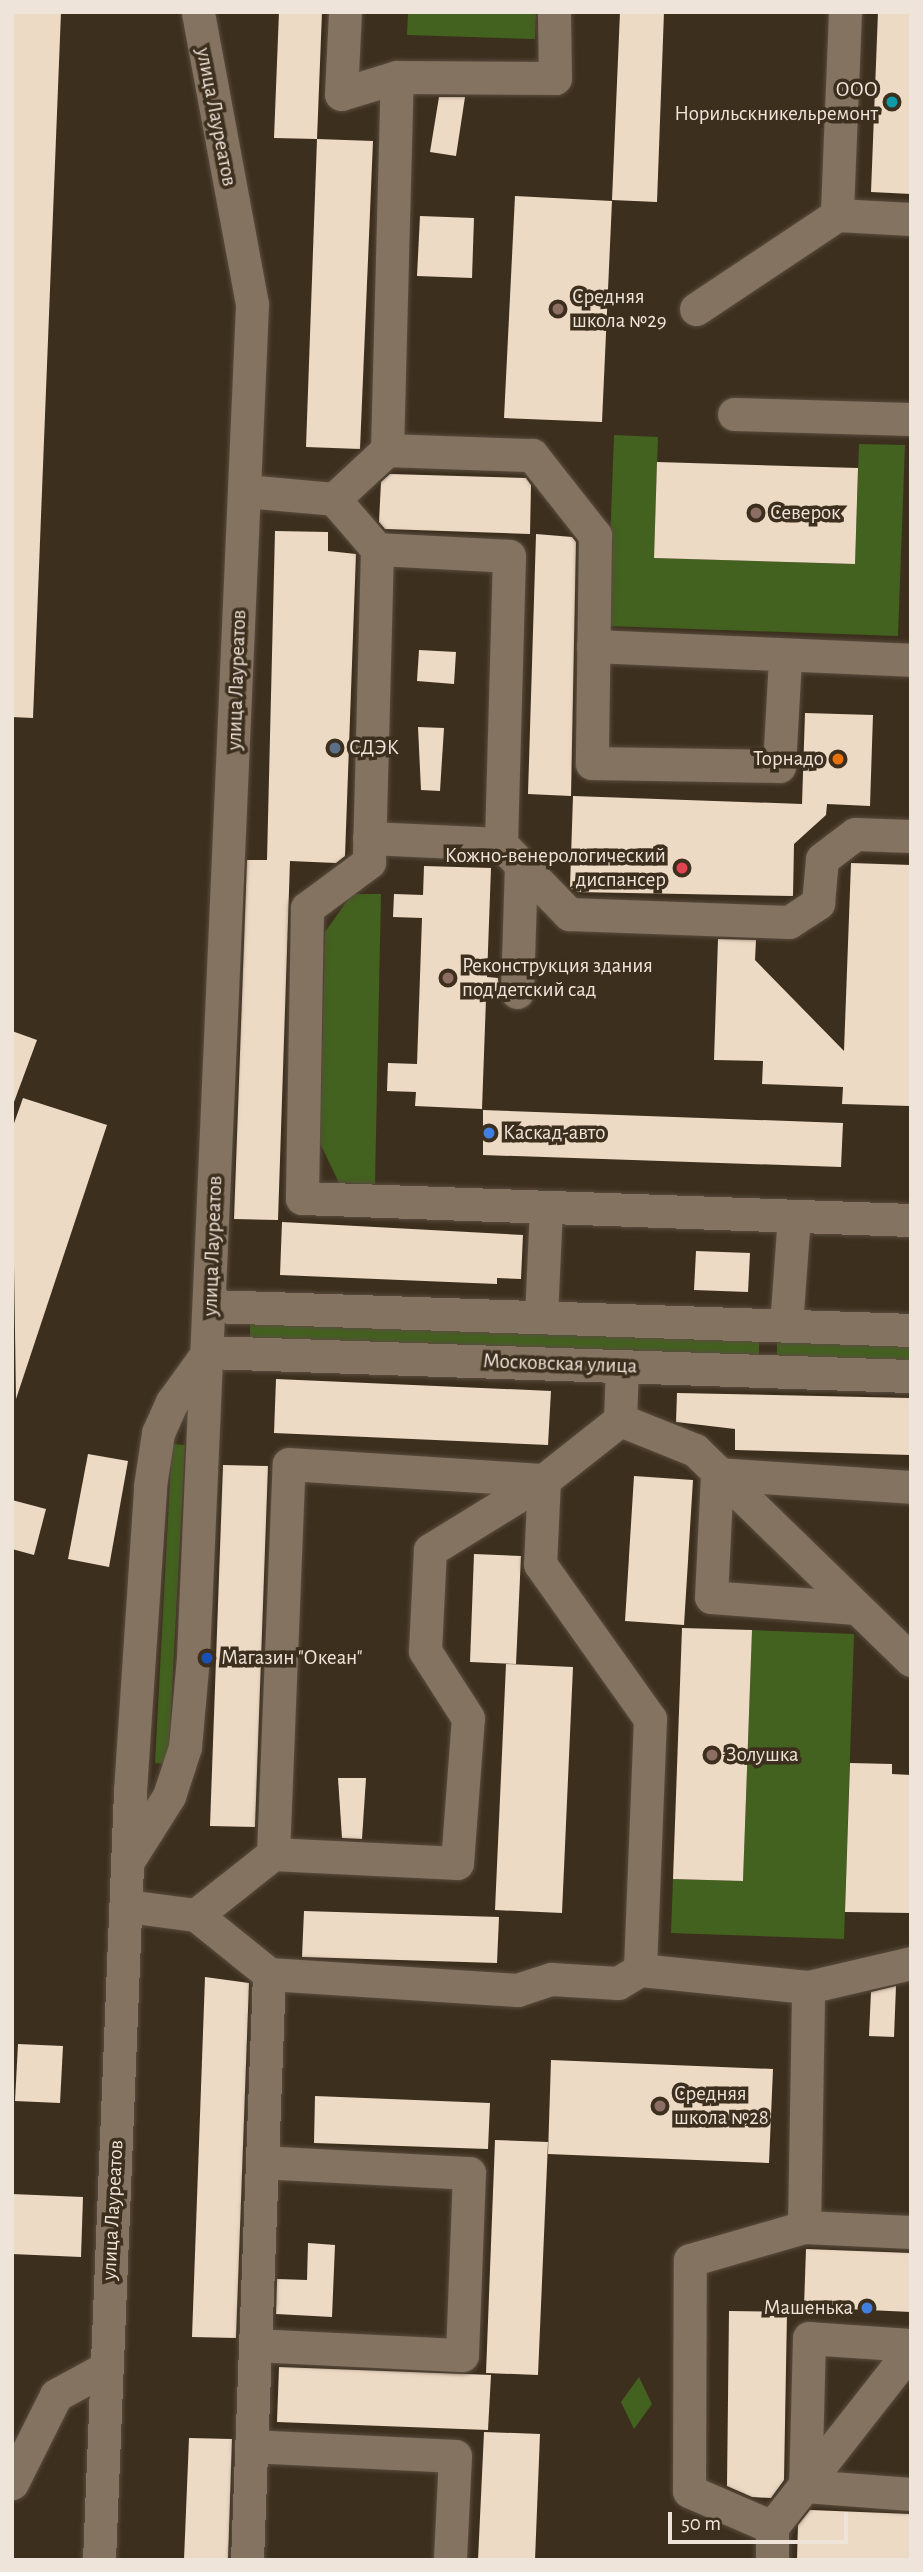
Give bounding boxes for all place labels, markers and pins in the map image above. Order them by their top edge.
place label: ООО Норильскникельремонт [674,77,878,127]
marker: ООО Норильскникельремонт [884,94,900,110]
place label: Средняя школа №29 [572,284,667,334]
marker: Средняя школа №29 [550,301,566,317]
place label: Северок [770,500,841,526]
marker: Северок [748,505,764,521]
place label: СДЭК [349,735,399,761]
marker: СДЭК [327,740,343,756]
place label: Торнадо [753,746,824,772]
marker: Торнадо [830,751,846,767]
place label: Кожно-венерологический диспансер [445,843,666,893]
marker: Кожно-венерологический диспансер [672,858,692,878]
place label: Реконструкция здания под детский сад [462,953,653,1003]
marker: Реконструкция здания под детский сад [440,970,456,986]
place label: Каскад-авто [503,1120,605,1146]
marker: Каскад-авто [481,1125,497,1141]
place label: Магазин "Океан" [221,1645,363,1671]
marker: Магазин "Океан" [199,1650,215,1666]
place label: Золушка [726,1742,799,1768]
marker: Золушка [704,1747,720,1763]
place label: Средняя школа №28 [674,2081,769,2131]
marker: Средняя школа №28 [652,2098,668,2114]
place label: Машенька [764,2295,853,2321]
marker: Машенька [859,2300,875,2316]

